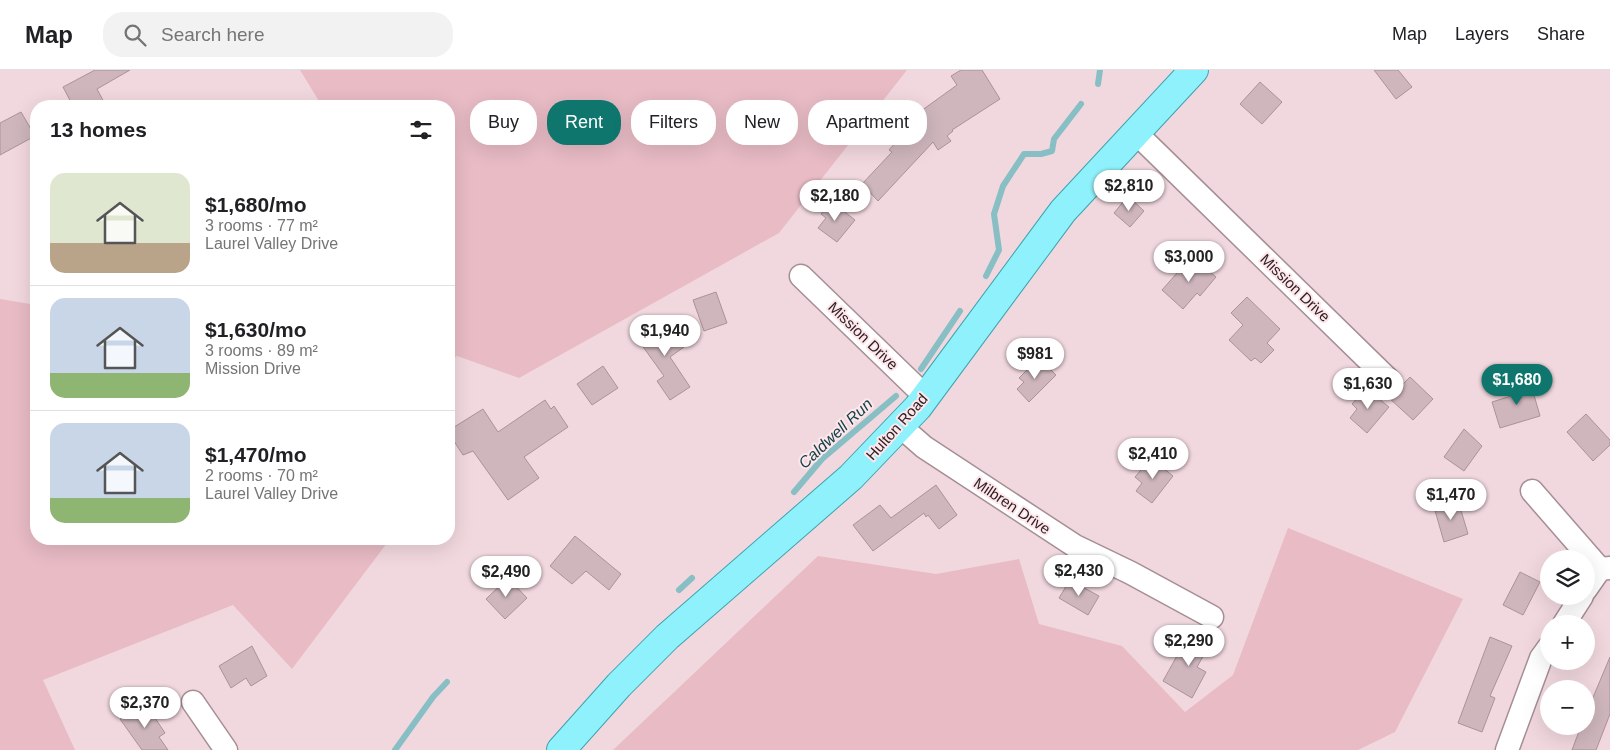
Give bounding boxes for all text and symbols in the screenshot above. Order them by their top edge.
search box [103,12,453,57]
text: Map [25,21,73,48]
icon: search [121,21,149,49]
text: Search here [161,24,265,45]
text: Map [1392,24,1427,44]
text: Layers [1455,24,1509,44]
text: Share [1537,24,1585,44]
chip: Buy [470,100,537,145]
chip: Rent [547,100,621,145]
chip: Filters [631,100,716,145]
chip: New [726,100,798,145]
chip: Apartment [808,100,927,145]
icon: filters [407,116,435,144]
text: 13 homes [50,118,147,141]
pin: $2,810 [1088,170,1170,212]
text: $2,810 [1105,177,1153,194]
pin: $2,180 [794,180,876,222]
text: $2,180 [811,187,859,204]
icon: home [90,193,150,253]
text: $1,680/mo [205,193,307,216]
text: 3 rooms · 77 m² [205,217,318,234]
text: Laurel Valley Drive [205,235,338,252]
pin: $3,000 [1148,240,1230,283]
text: $3,000 [1165,248,1213,265]
street label: Mission Drive [1257,250,1334,325]
street label: Mission Drive [825,298,902,373]
pin: $1,940 [624,314,706,357]
icon: home [90,318,150,378]
text: $1,630/mo [205,318,307,341]
text: $1,940 [641,322,689,339]
pin: $981 [1005,338,1065,380]
text: 3 rooms · 89 m² [205,342,318,359]
text: $981 [1017,345,1053,362]
text: Mission Drive [205,360,301,377]
pin: $1,680 [1476,364,1558,406]
pin: $1,630 [1327,368,1409,410]
text: $1,680 [1493,371,1541,388]
text: $1,630 [1344,375,1392,392]
street label: Hulton Road [862,390,931,463]
water label: Caldwell Run [795,395,876,472]
pin: $2,410 [1112,438,1194,480]
icon: home [90,443,150,503]
text: $1,470/mo [205,443,307,466]
text: $2,410 [1129,445,1177,462]
text: 2 rooms · 70 m² [205,467,318,484]
street label: Milbren Drive [971,474,1054,537]
pin: $1,470 [1410,478,1492,521]
text: Laurel Valley Drive [205,485,338,502]
text: $1,470 [1427,486,1475,503]
map controls [1540,550,1595,735]
button: layers [1540,550,1595,605]
pin: $2,430 [1038,554,1120,597]
pin: $2,490 [465,556,547,598]
text: $2,430 [1055,562,1103,579]
text: $2,490 [482,563,530,580]
button: + [1540,615,1595,670]
pin: $2,290 [1148,624,1230,667]
text: $2,290 [1165,632,1213,649]
button: − [1540,680,1595,735]
pin: $2,370 [104,686,186,729]
text: $2,370 [121,694,169,711]

